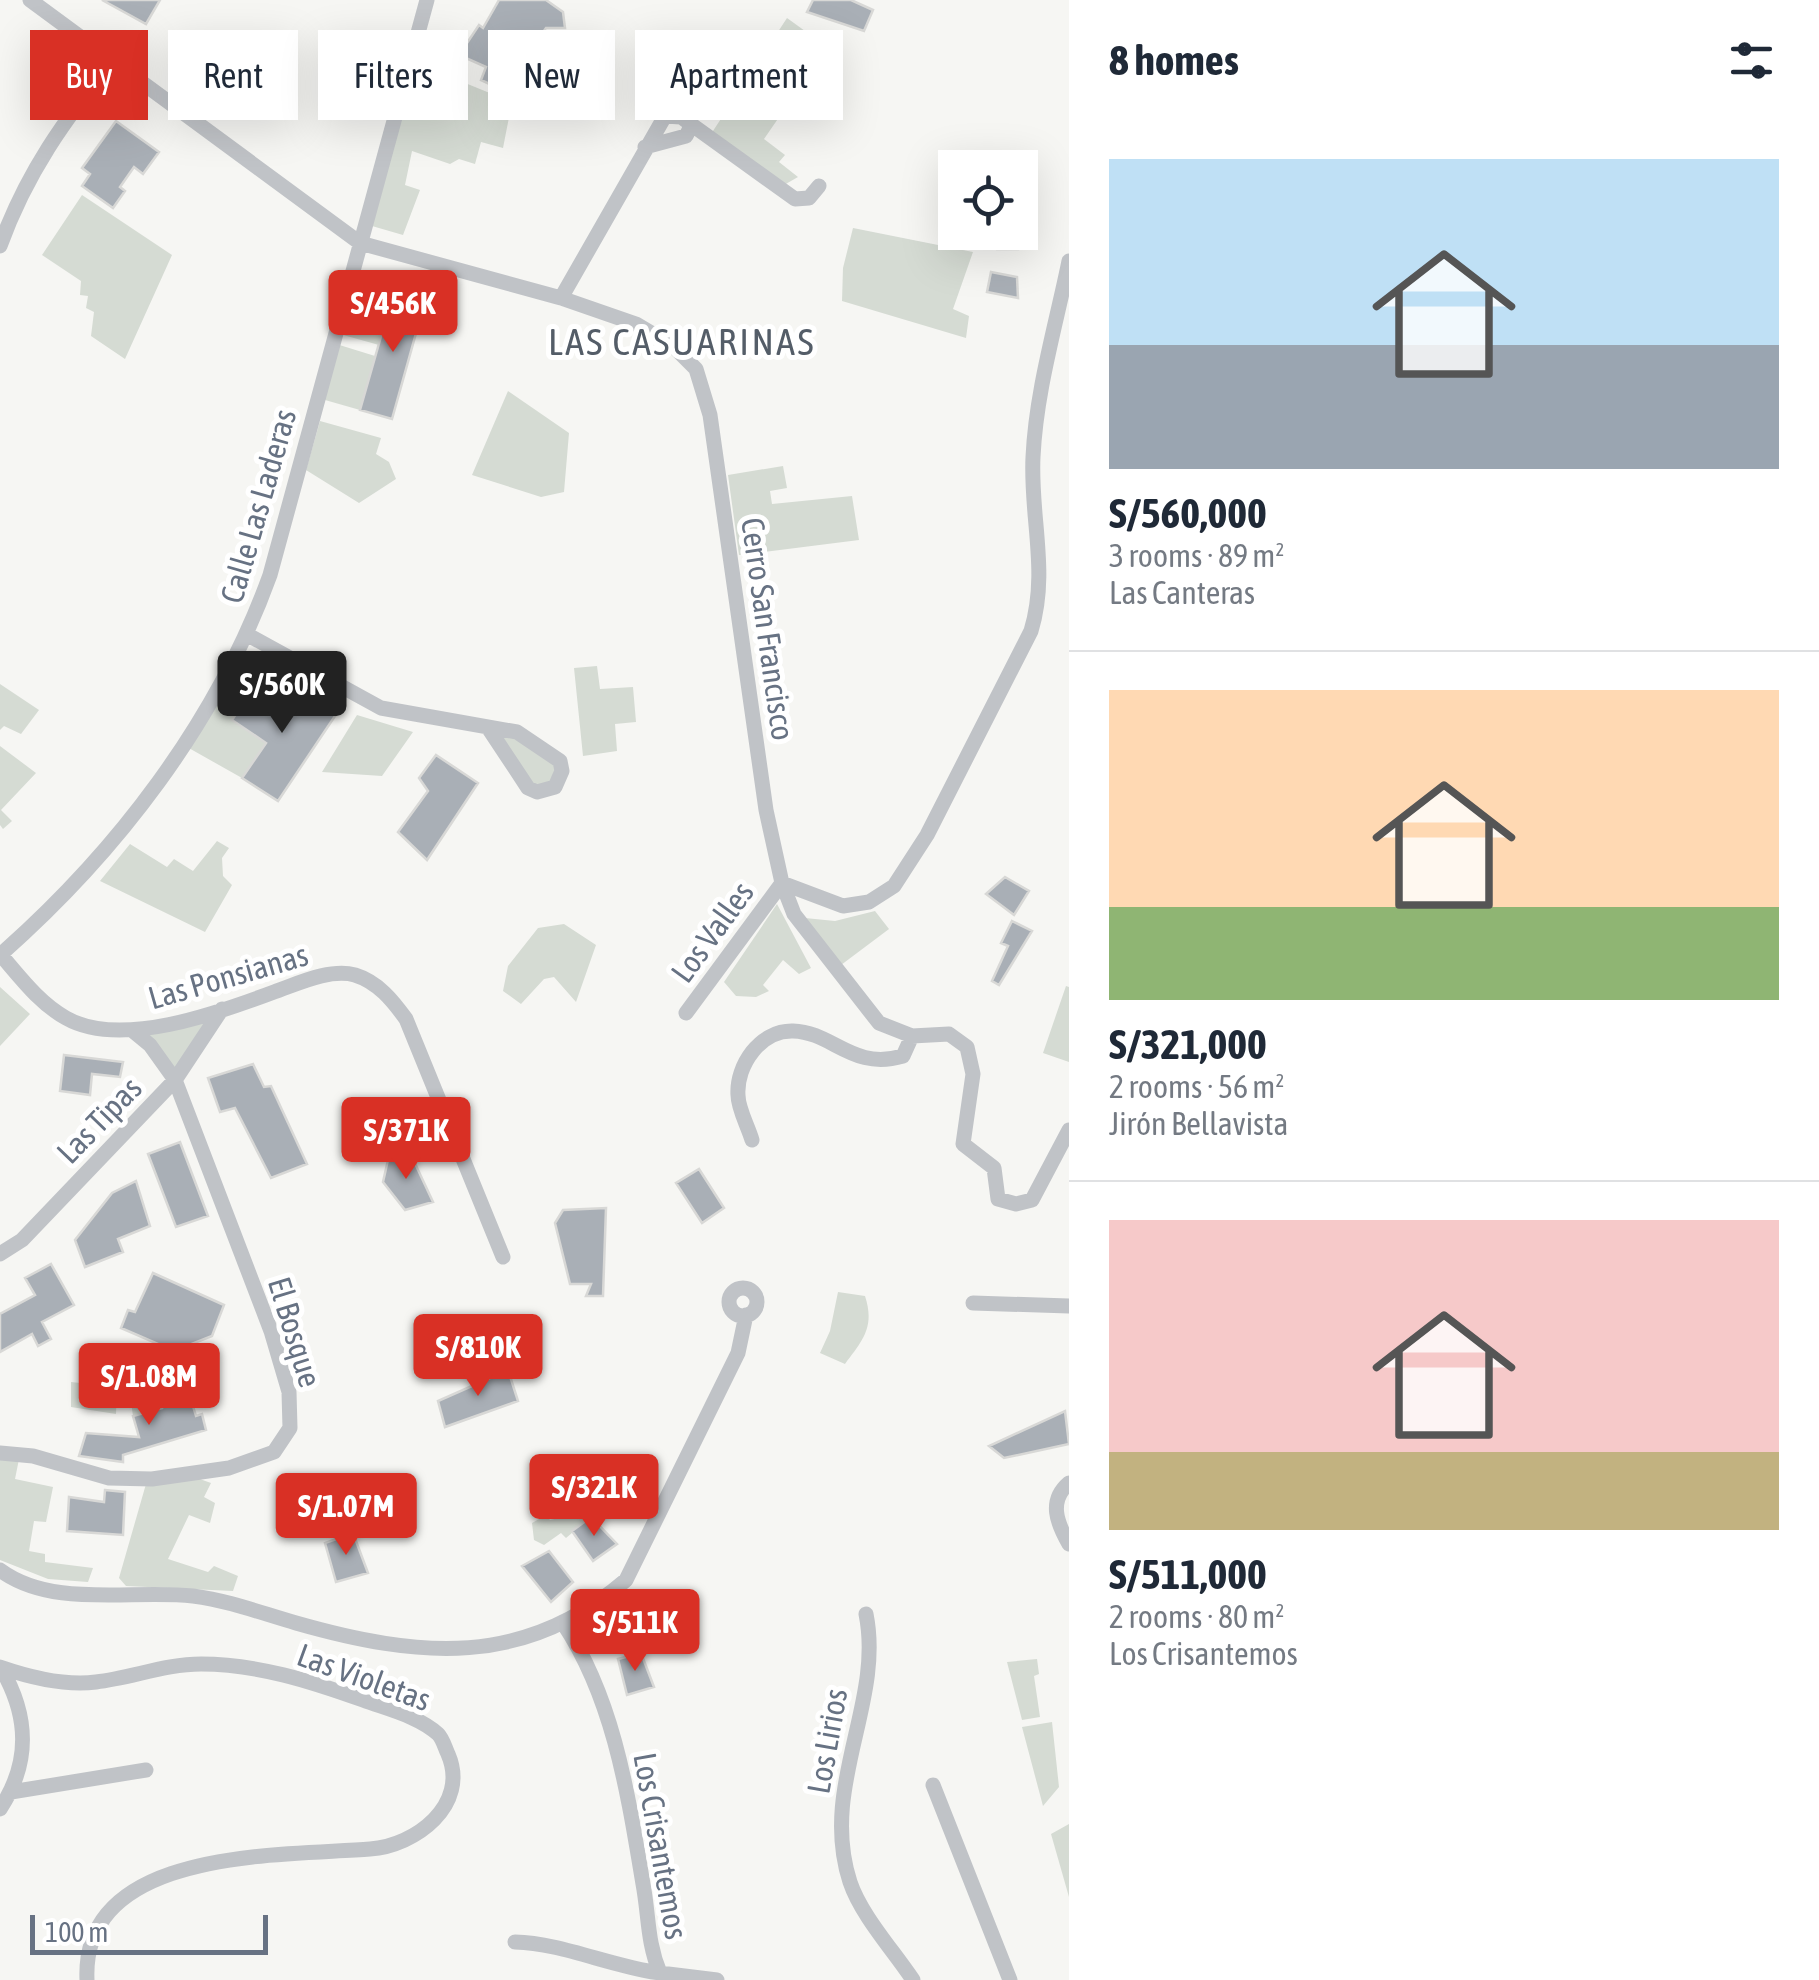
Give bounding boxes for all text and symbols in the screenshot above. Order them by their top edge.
chip: Buy [30,30,148,120]
chip: Rent [168,30,298,120]
chip: Filters [318,30,468,120]
chip: New [488,30,615,120]
chip: Apartment [635,30,843,120]
icon: filters [1724,33,1779,88]
text: 8 homes [1109,36,1239,84]
map controls [938,150,1038,250]
button: locate [938,150,1038,250]
icon: home [1354,224,1534,404]
pin: S/456K [312,270,474,355]
text: S/456K [350,284,436,321]
district label: LAS CASUARINAS [548,320,816,363]
street label: Calle Las Laderas [213,405,303,607]
text: S/560,000 [1109,489,1267,537]
street label: Cerro San Francisco [734,515,802,743]
text: 3 rooms · 89 m² [1109,537,1284,574]
text: Las Canteras [1109,574,1255,611]
pin: S/560K [201,651,363,736]
text: S/560K [239,665,325,702]
icon: home [1354,755,1534,935]
street label: Los Valles [663,875,761,989]
street label: Las Ponsianas [144,936,312,1016]
text: S/321,000 [1109,1020,1267,1068]
text: 2 rooms · 56 m² [1109,1068,1284,1105]
street label: Las Tipas [49,1069,149,1171]
pin: S/371K [325,1097,487,1182]
text: Jirón Bellavista [1109,1105,1288,1142]
text: S/371K [363,1111,449,1148]
street label: El Bosque [261,1272,329,1392]
icon: home [1354,1285,1534,1465]
pin: S/810K [397,1314,559,1399]
text: S/810K [435,1328,521,1365]
pin: S/1.08M [57,1343,241,1428]
text: S/1.08M [101,1357,197,1394]
pin: S/321K [513,1454,675,1539]
text: S/321K [551,1468,637,1505]
pin: S/1.07M [254,1473,438,1558]
text: S/1.07M [298,1487,394,1524]
text: S/511,000 [1109,1550,1267,1598]
pin: S/511K [554,1589,716,1674]
text: 2 rooms · 80 m² [1109,1598,1284,1635]
text: S/511K [592,1603,678,1640]
text: Los Crisantemos [1109,1635,1298,1672]
street label: Las Violetas [292,1636,436,1718]
street label: Los Lirios [800,1686,854,1796]
street label: Los Crisantemos [626,1750,696,1942]
scale bar [30,1910,268,1954]
text: 100 m [45,1916,108,1948]

